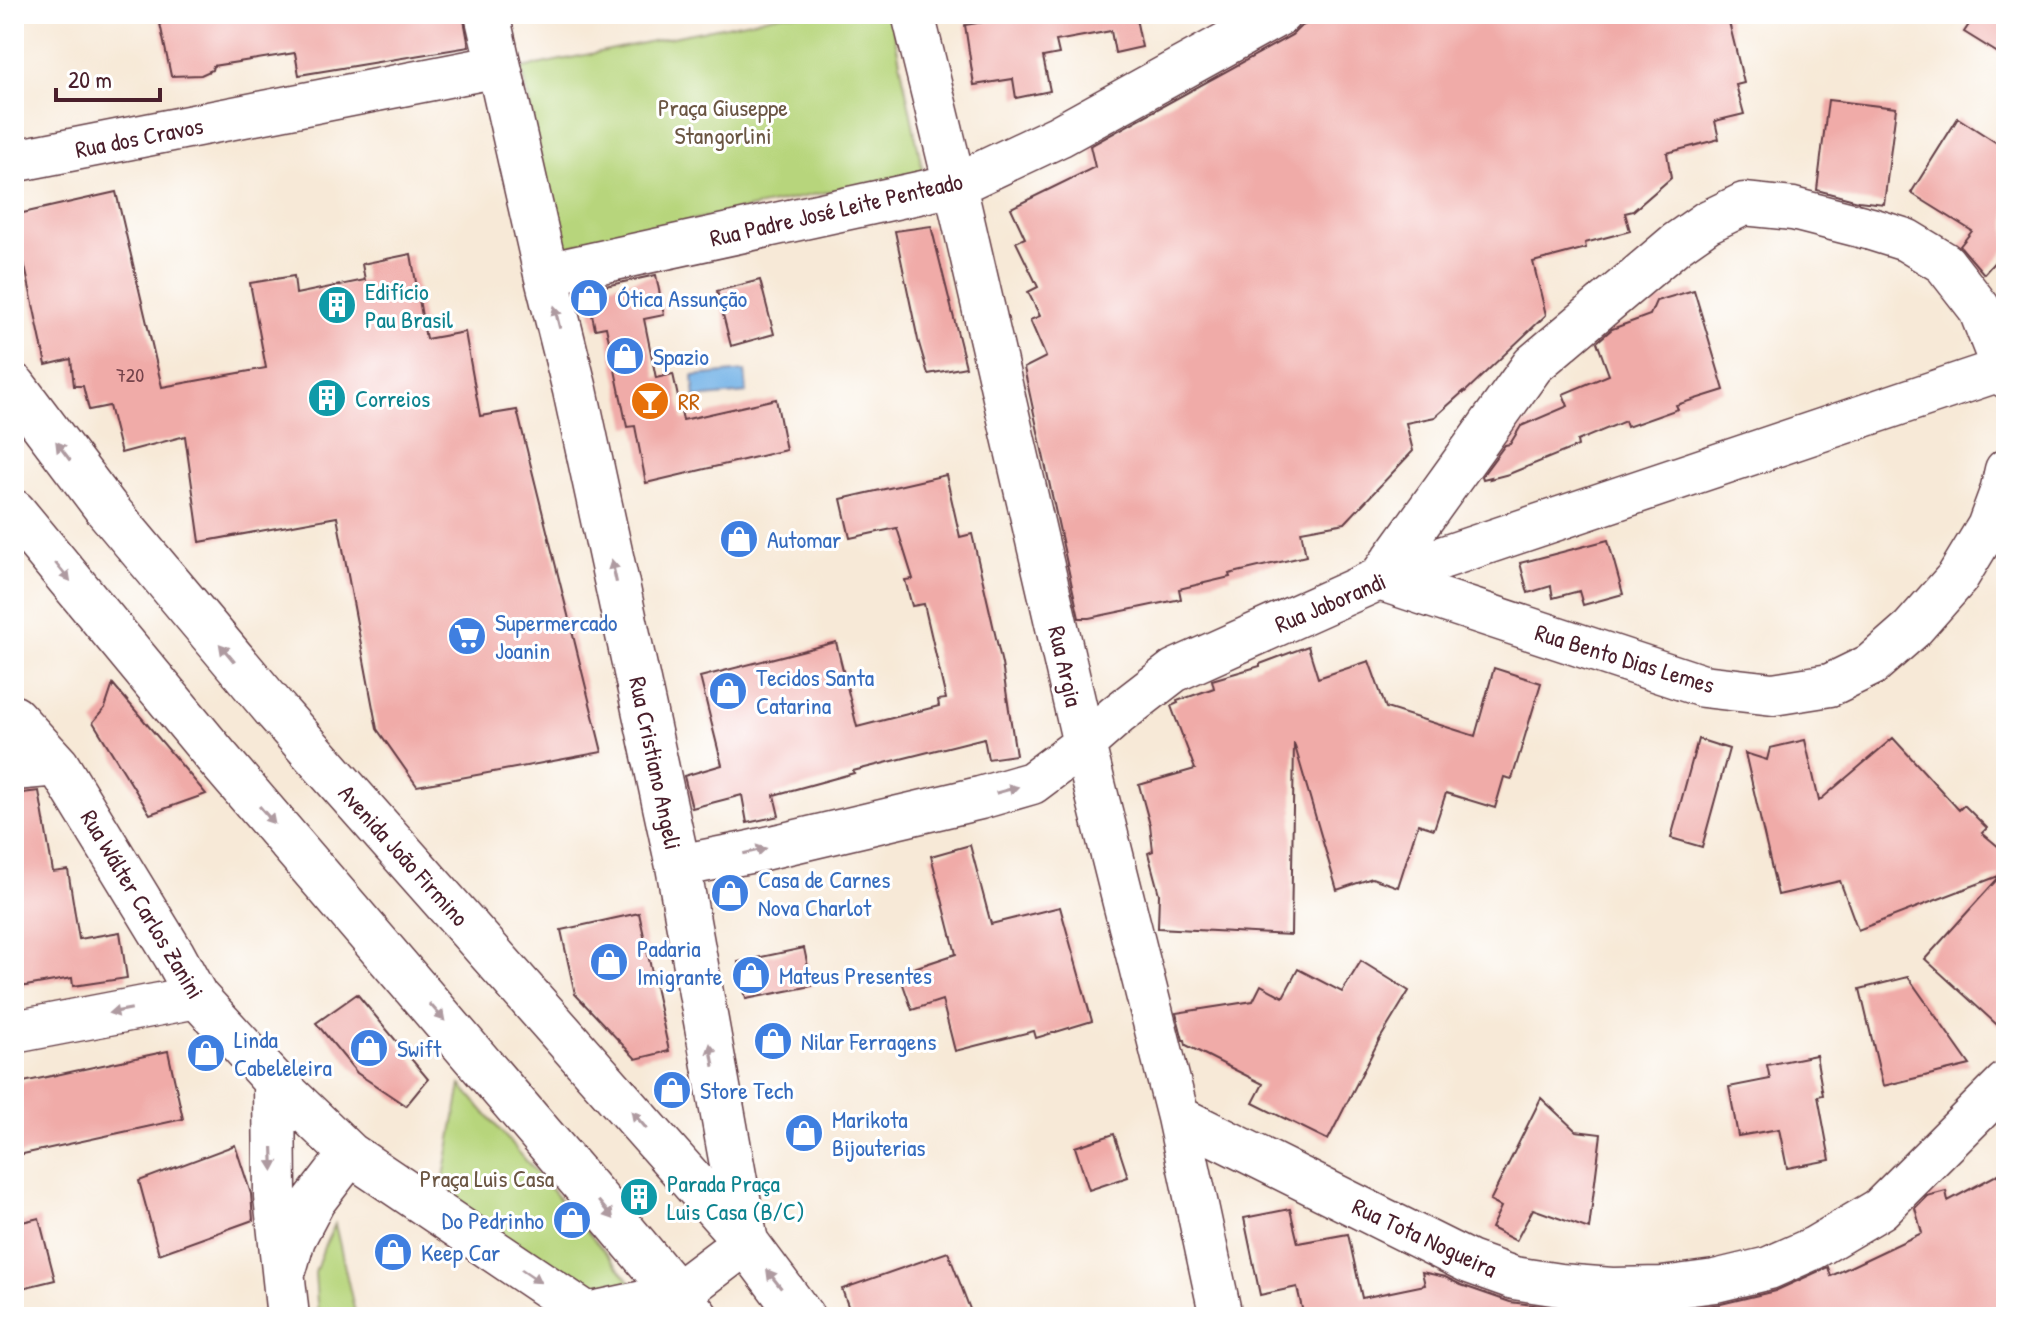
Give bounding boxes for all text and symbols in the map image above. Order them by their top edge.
scale bar [56,52,160,102]
text: 20 m [68,63,112,95]
park label: Praça Giuseppe Stangorlini [658,91,788,151]
street label: Rua dos Cravos [72,109,206,165]
street label: Rua Padre José Leite Penteado [707,164,966,254]
place label: Edifício Pau Brasil [365,275,454,335]
shop icon: Ótica Assunção [568,277,610,319]
place label: Ótica Assunção [617,282,748,314]
building icon: Edifício Pau Brasil [316,284,358,326]
one-way arrow [550,305,563,330]
shop icon: Spazio [604,335,646,377]
place label: Spazio [653,340,709,372]
house number: 720 [116,361,144,388]
building icon: Correios [306,377,348,419]
bar icon: RR [629,380,671,422]
place label: Correios [355,382,430,414]
place label: RR [678,385,700,417]
one-way arrow [55,440,71,462]
shop icon: Automar [718,518,760,560]
place label: Automar [767,523,841,555]
one-way arrow [607,558,620,583]
one-way arrow [55,562,71,582]
street label: Rua Jaborandi [1270,564,1390,640]
place label: Supermercado Joanin [495,606,618,666]
supermarket icon: Supermercado Joanin [446,615,488,657]
street label: Rua Bento Dias Lemes [1531,616,1719,700]
street label: Rua Argia [1041,623,1091,709]
one-way arrow [219,643,236,663]
place label: Tecidos Santa Catarina [756,661,874,721]
shop icon: Tecidos Santa Catarina [707,670,749,712]
street label: Rua Cristiano Angeli [622,674,690,852]
street label: Avenida João Firmino [332,777,476,933]
one-way arrow [996,783,1020,796]
street label: Rua Wálter Carlos Zanini [74,804,212,1004]
one-way arrow [258,804,275,824]
one-way arrow [742,844,767,857]
place label: Casa de Carnes Nova Charlot [758,863,891,923]
shop icon: Casa de Carnes Nova Charlot [709,872,751,914]
place label: Padaria Imigrante [637,932,723,992]
shop icon: Padaria Imigrante [588,941,630,983]
shop icon: Mateus Presentes [730,954,772,996]
place label: Mateus Presentes [779,959,932,991]
one-way arrow [428,1001,445,1021]
one-way arrow [107,1006,132,1018]
shop icon: Nilar Ferragens [752,1020,794,1062]
place label: Linda Cabeleleira [234,1023,332,1083]
place label: Nilar Ferragens [801,1025,936,1057]
shop icon: Swift [348,1027,390,1069]
shop icon: Linda Cabeleleira [185,1032,227,1074]
place label: Swift [397,1032,442,1064]
one-way arrow [706,1042,718,1067]
shop icon: Store Tech [651,1069,693,1111]
place label: Store Tech [700,1074,793,1106]
place label: Marikota Bijouterias [832,1103,926,1163]
one-way arrow [631,1111,648,1131]
shop icon: Marikota Bijouterias [783,1112,825,1154]
one-way arrow [267,1146,280,1172]
park label: Praça Luis Casa [420,1162,554,1194]
place label: Parada Praça Luis Casa (B/C) [667,1167,805,1227]
building icon: Parada Praça Luis Casa (B/C) [618,1176,660,1218]
street label: Rua Tota Nogueira [1348,1190,1502,1284]
shop icon: Do Pedrinho [551,1199,593,1241]
one-way arrow [597,1199,614,1219]
place label: Do Pedrinho [442,1204,544,1236]
shop icon: Keep Car [372,1231,414,1273]
place label: Keep Car [421,1236,500,1268]
one-way arrow [520,1268,542,1283]
one-way arrow [767,1269,783,1289]

